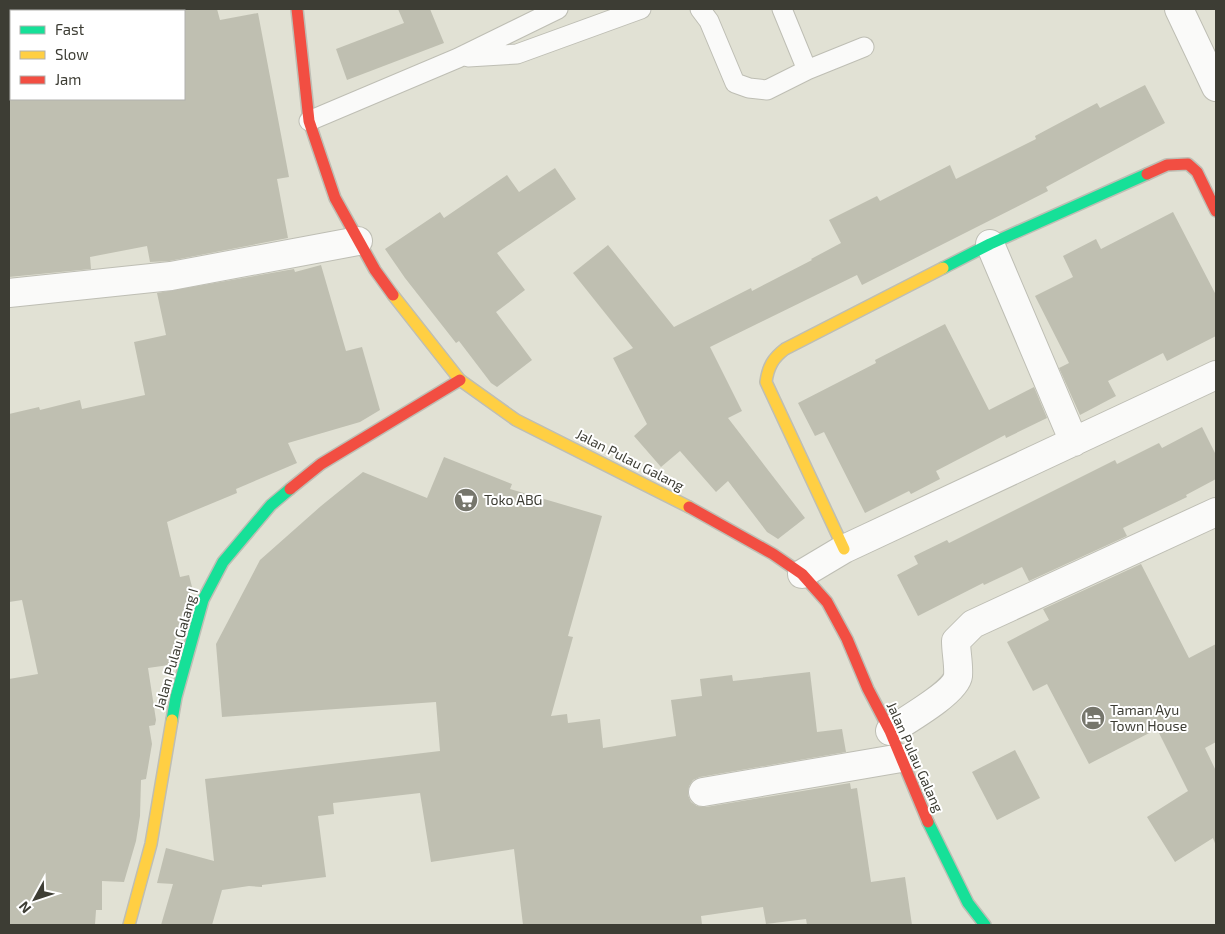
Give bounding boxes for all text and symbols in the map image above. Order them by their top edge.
legend [10,10,185,100]
text: Fast [55,20,85,38]
text: Slow [55,45,89,63]
text: Jam [55,70,81,88]
street label: Jalan Pulau Galang [573,425,687,494]
supermarket icon: Toko ABG [453,487,479,513]
place label: Toko ABG [484,491,542,508]
street label: Jalan Pulau Galang I [150,586,201,712]
street label: Jalan Pulau Galang [883,699,947,815]
place label: Taman Ayu Town House [1110,701,1187,734]
hotel icon: Taman Ayu Town House [1080,705,1106,731]
north arrow [10,874,60,924]
text: N [15,898,34,917]

